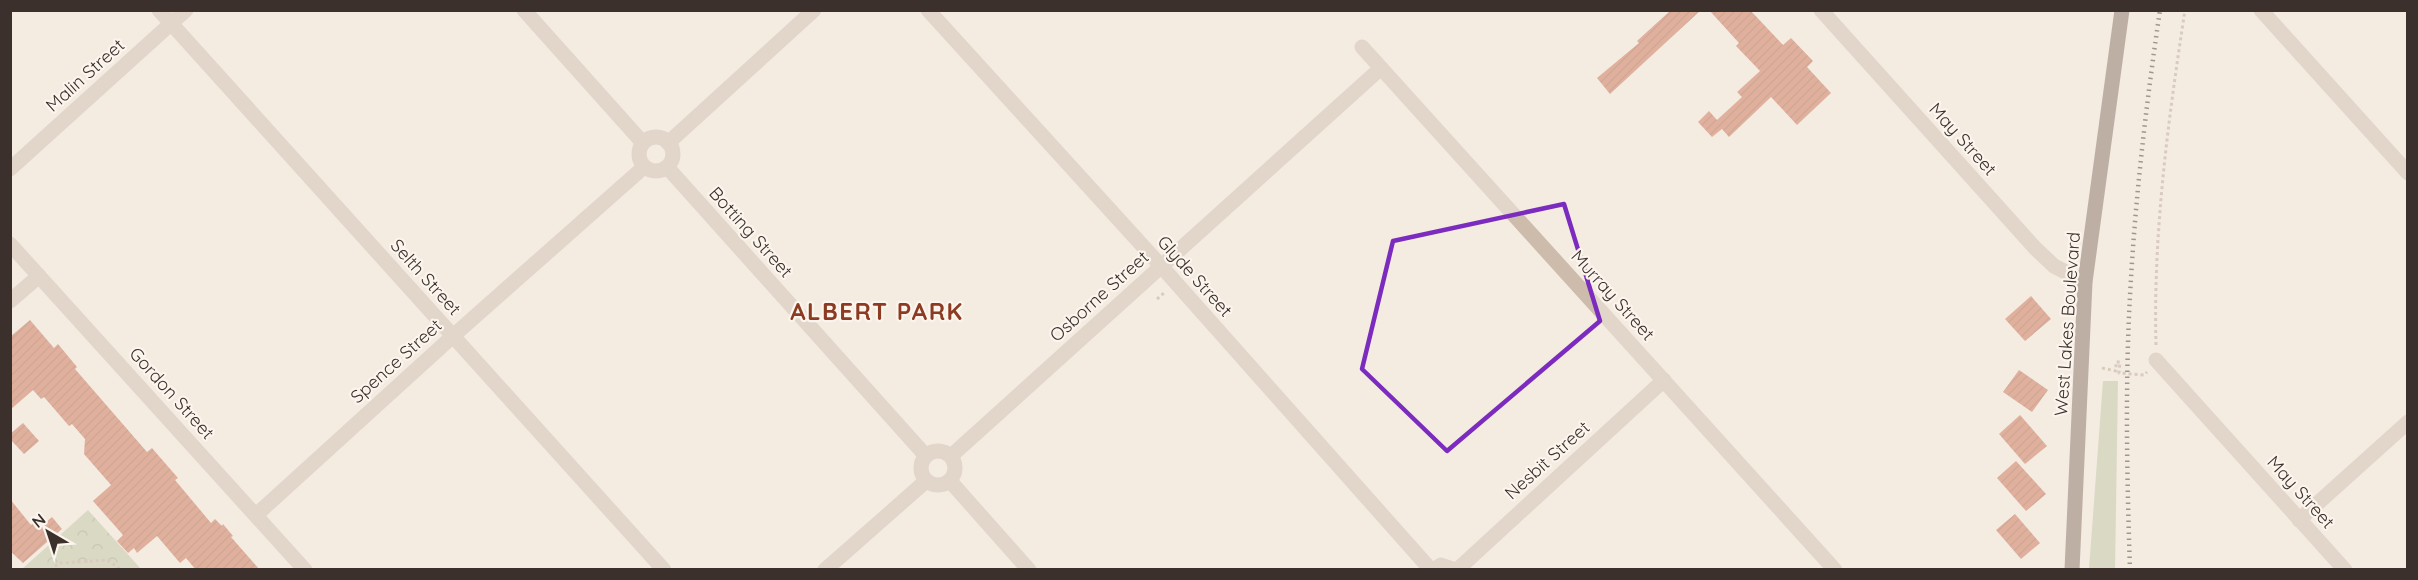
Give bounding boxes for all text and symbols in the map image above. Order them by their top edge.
street label: Malin Street [41,34,129,116]
street label: May Street [1924,98,2002,180]
street label: Botting Street [704,182,798,282]
street label: Glyde Street [1152,231,1238,321]
street label: West Lakes Boulevard [2049,231,2085,417]
street label: Selth Street [386,234,466,320]
street label: Osborne Street [1045,245,1153,347]
street label: Murray Street [1566,245,1660,345]
district label: ALBERT PARK [790,296,964,326]
street label: Spence Street [345,314,447,408]
street label: Gordon Street [125,342,219,444]
street label: Nesbit Street [1500,416,1594,504]
street label: May Street [2262,451,2340,533]
north arrow [18,502,78,562]
text: N [28,509,49,532]

